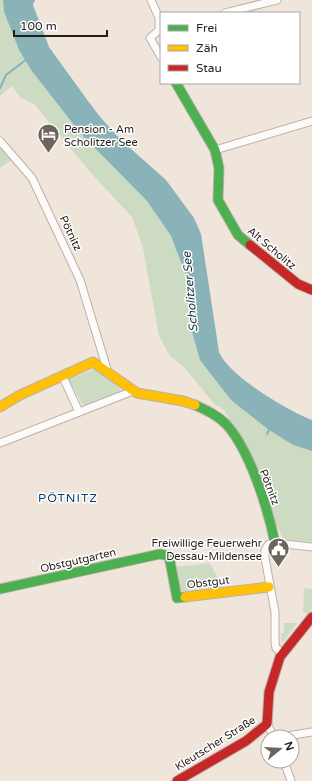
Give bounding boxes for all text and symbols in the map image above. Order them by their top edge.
scale bar [14,12,107,38]
legend [160,12,300,84]
text: 100 m [20,19,57,33]
text: Frei [196,21,217,35]
text: Zäh [196,41,218,55]
text: Stau [196,61,222,75]
hotel icon: Pension - Am Scholitzer See [36,122,62,155]
place label: Pension - Am Scholitzer See [64,123,138,149]
street label: Pötnitz [57,214,85,253]
street label: Alt Scholitz [245,224,299,273]
water label: Scholitzer See [179,250,200,333]
street label: Pötnitz [257,467,282,507]
district label: PÖTNITZ [38,491,98,505]
public building icon: Freiwillige Feuerwehr Dessau-Mildensee [265,536,291,569]
place label: Freiwillige Feuerwehr Dessau-Mildensee [152,537,263,563]
street label: Obstgutgarten [39,545,117,576]
street label: Obstgut [186,573,230,592]
street label: Kleutscher Straße [173,713,258,773]
north arrow [260,729,300,769]
text: N [281,740,297,752]

